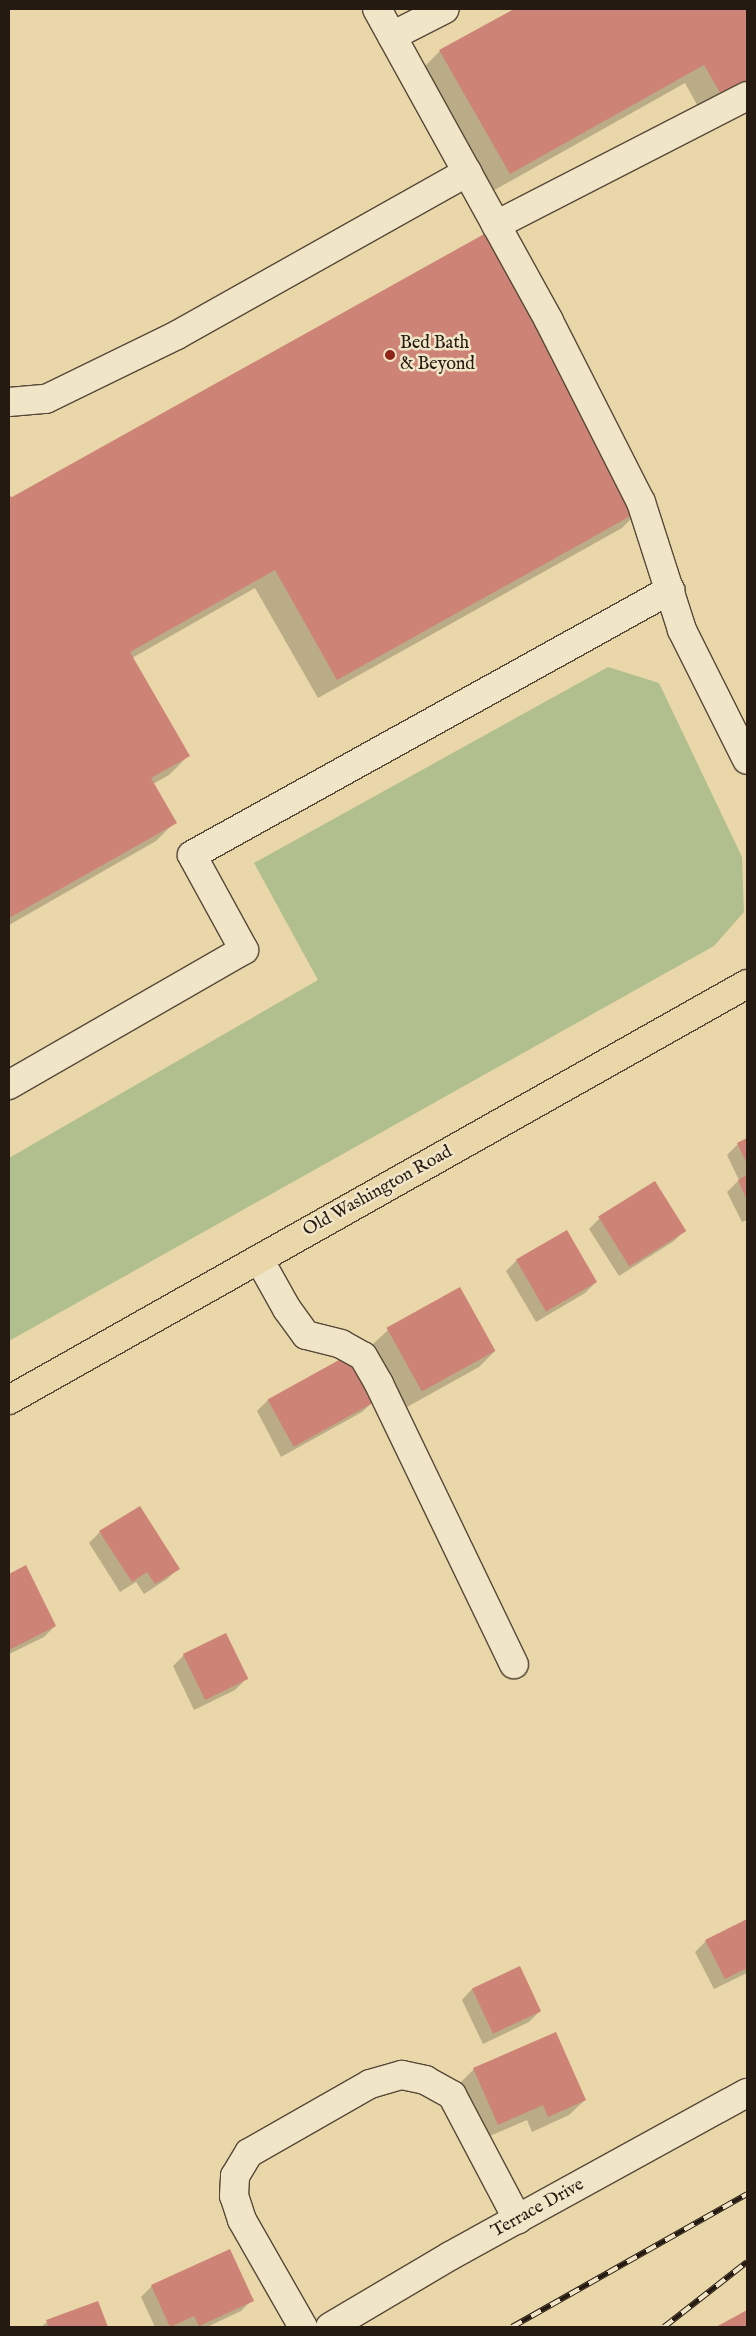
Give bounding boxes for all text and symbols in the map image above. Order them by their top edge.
place label: Bed Bath & Beyond [400,334,475,376]
marker: Bed Bath & Beyond [384,349,396,361]
street label: Old Washington Road [300,1142,456,1242]
street label: Terrace Drive [488,2175,588,2243]

